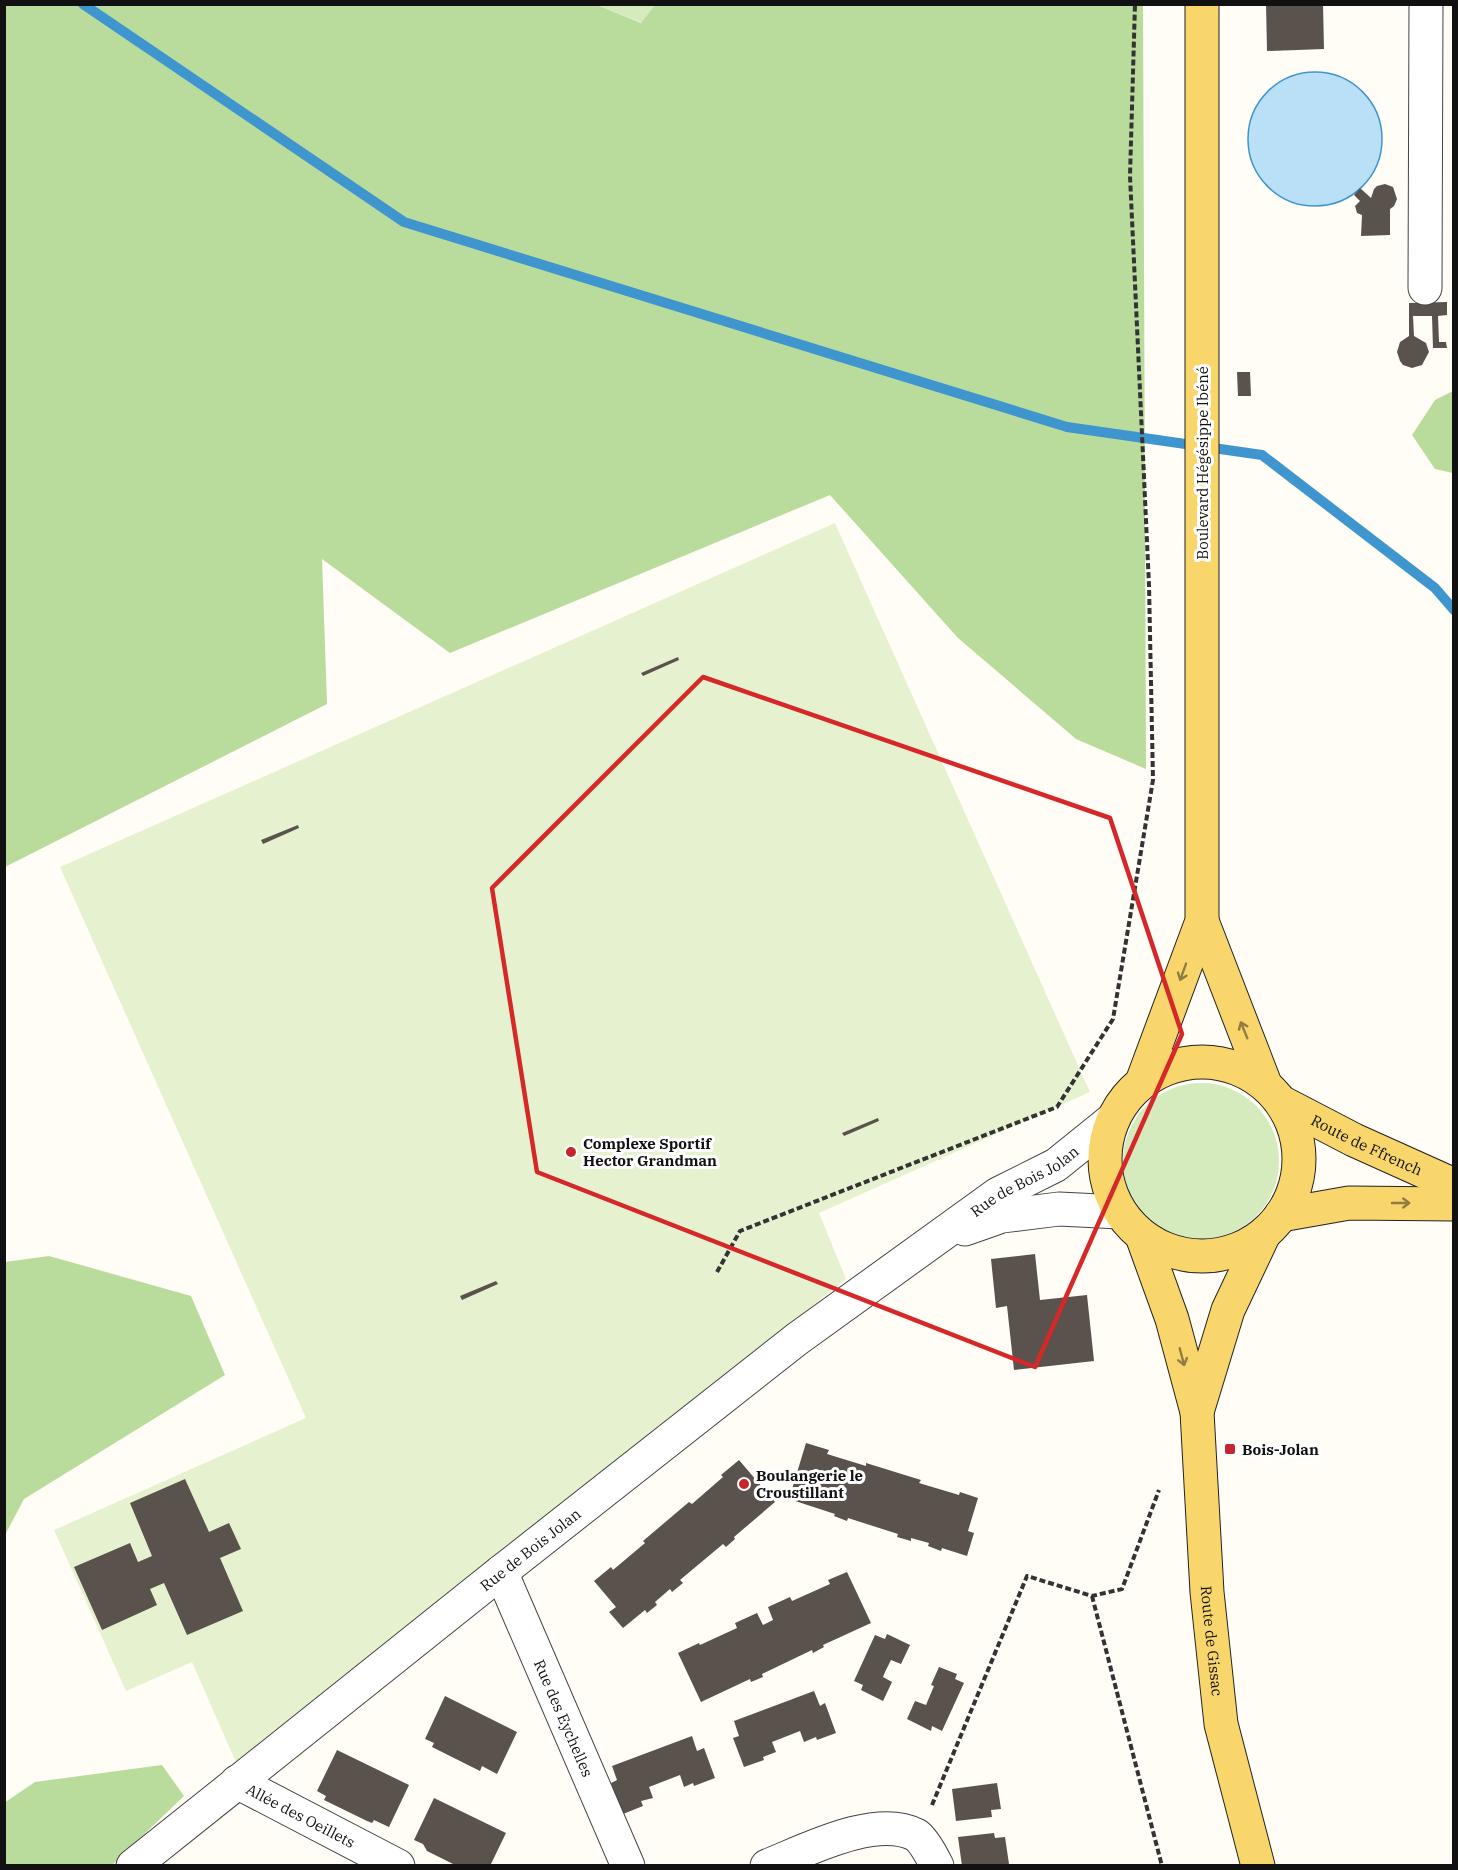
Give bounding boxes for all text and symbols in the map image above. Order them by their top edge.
street label: Boulevard Hégésippe Ibéné [1193,366,1212,560]
one-way arrow [1177,962,1188,980]
one-way arrow [1238,1021,1249,1040]
street label: Route de Ffrench [1308,1110,1426,1179]
place label: Complexe Sportif Hector Grandman [583,1134,717,1170]
street label: Rue de Bois Jolan [966,1141,1083,1220]
marker: Complexe Sportif Hector Grandman [564,1145,578,1159]
one-way arrow [1391,1197,1411,1208]
one-way arrow [1177,1347,1189,1366]
place label: Bois-Jolan [1242,1440,1319,1459]
marker: Bois-Jolan [1223,1442,1237,1456]
place label: Boulangerie le Croustillant [756,1466,863,1502]
marker: Boulangerie le Croustillant [737,1477,751,1491]
street label: Rue de Bois Jolan [476,1503,585,1595]
street label: Route de Gissac [1197,1585,1228,1697]
street label: Rue des Eychelles [530,1656,598,1780]
street label: Allée des Oeillets [243,1779,358,1851]

